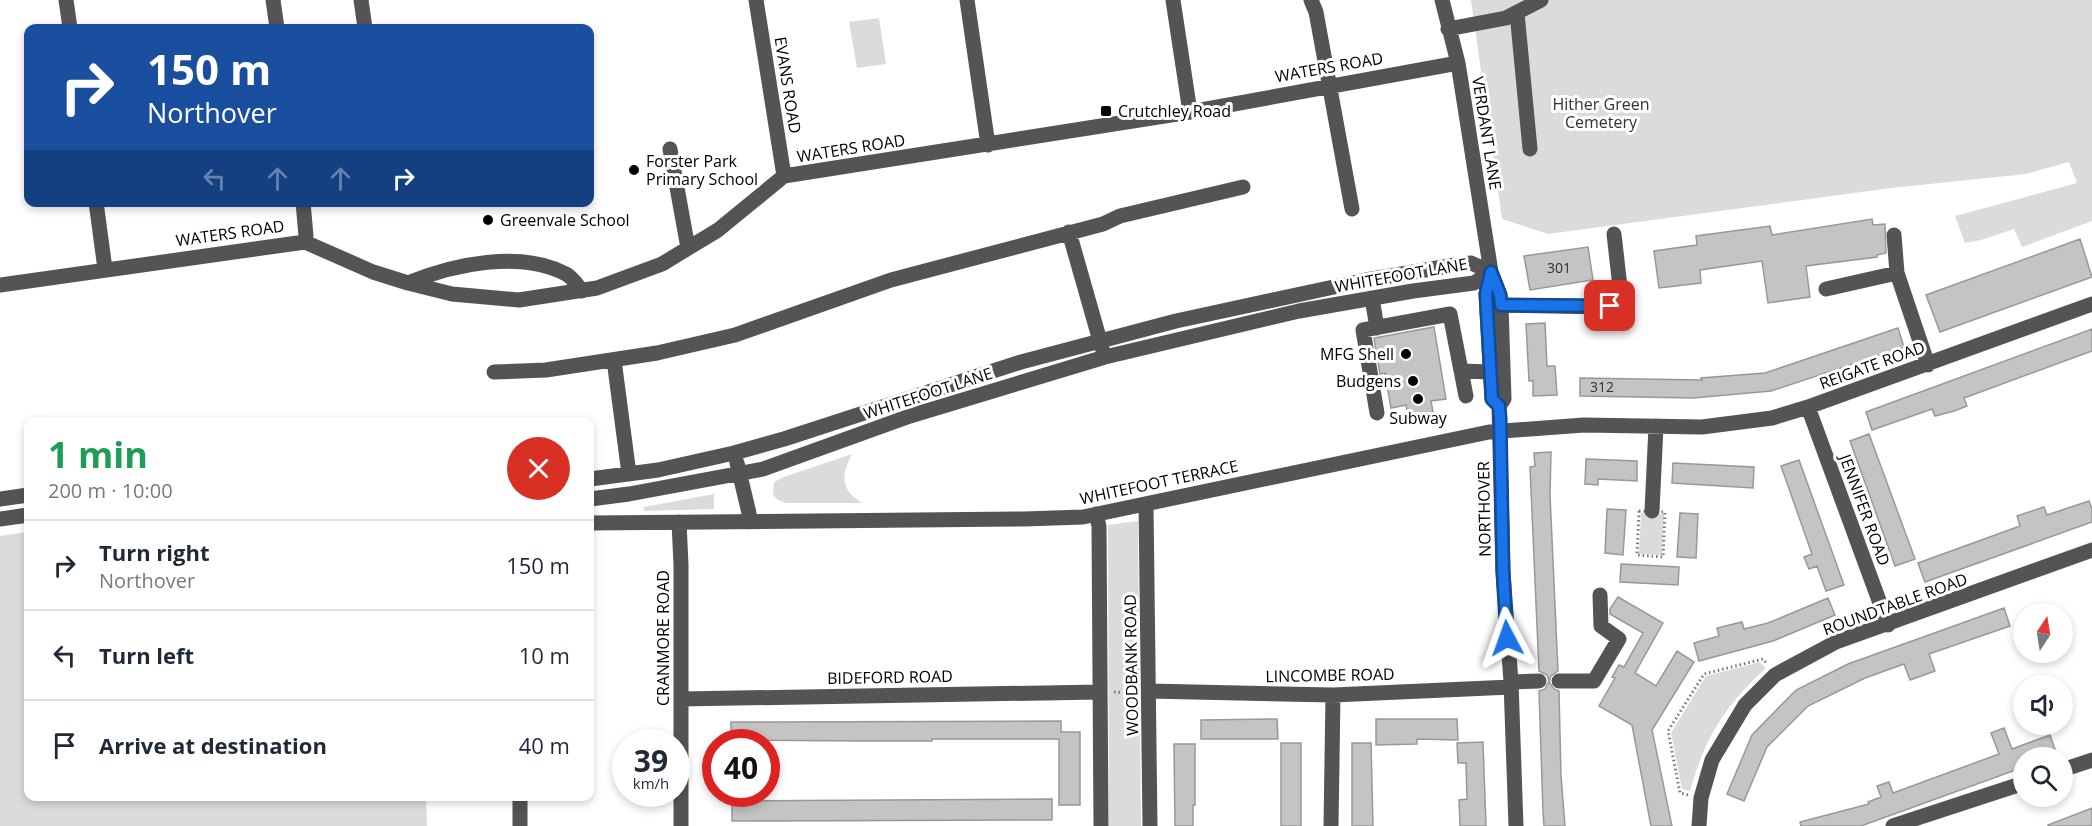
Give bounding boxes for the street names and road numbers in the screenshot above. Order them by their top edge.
street label: EVANS ROAD [770,35,806,135]
street label: WATERS ROAD [1273,47,1385,87]
street label: VERDANT LANE [1467,75,1507,191]
street label: WATERS ROAD [795,129,907,167]
street label: WATERS ROAD [174,214,286,252]
street label: WHITEFOOT LANE [1333,253,1469,297]
street label: REIGATE ROAD [1816,336,1928,394]
street label: WHITEFOOT LANE [861,362,995,424]
street label: JENNIFER ROAD [1834,449,1895,569]
street label: WHITEFOOT TERRACE [1078,454,1240,510]
street label: NORTHOVER [1472,461,1496,557]
street label: ROUNDTABLE ROAD [1820,568,1970,640]
street label: CRANMORE ROAD [652,570,674,706]
street label: WOODBANK ROAD [1119,594,1143,736]
street label: LINCOMBE ROAD [1265,663,1395,687]
street label: BIDEFORD ROAD [827,665,953,689]

